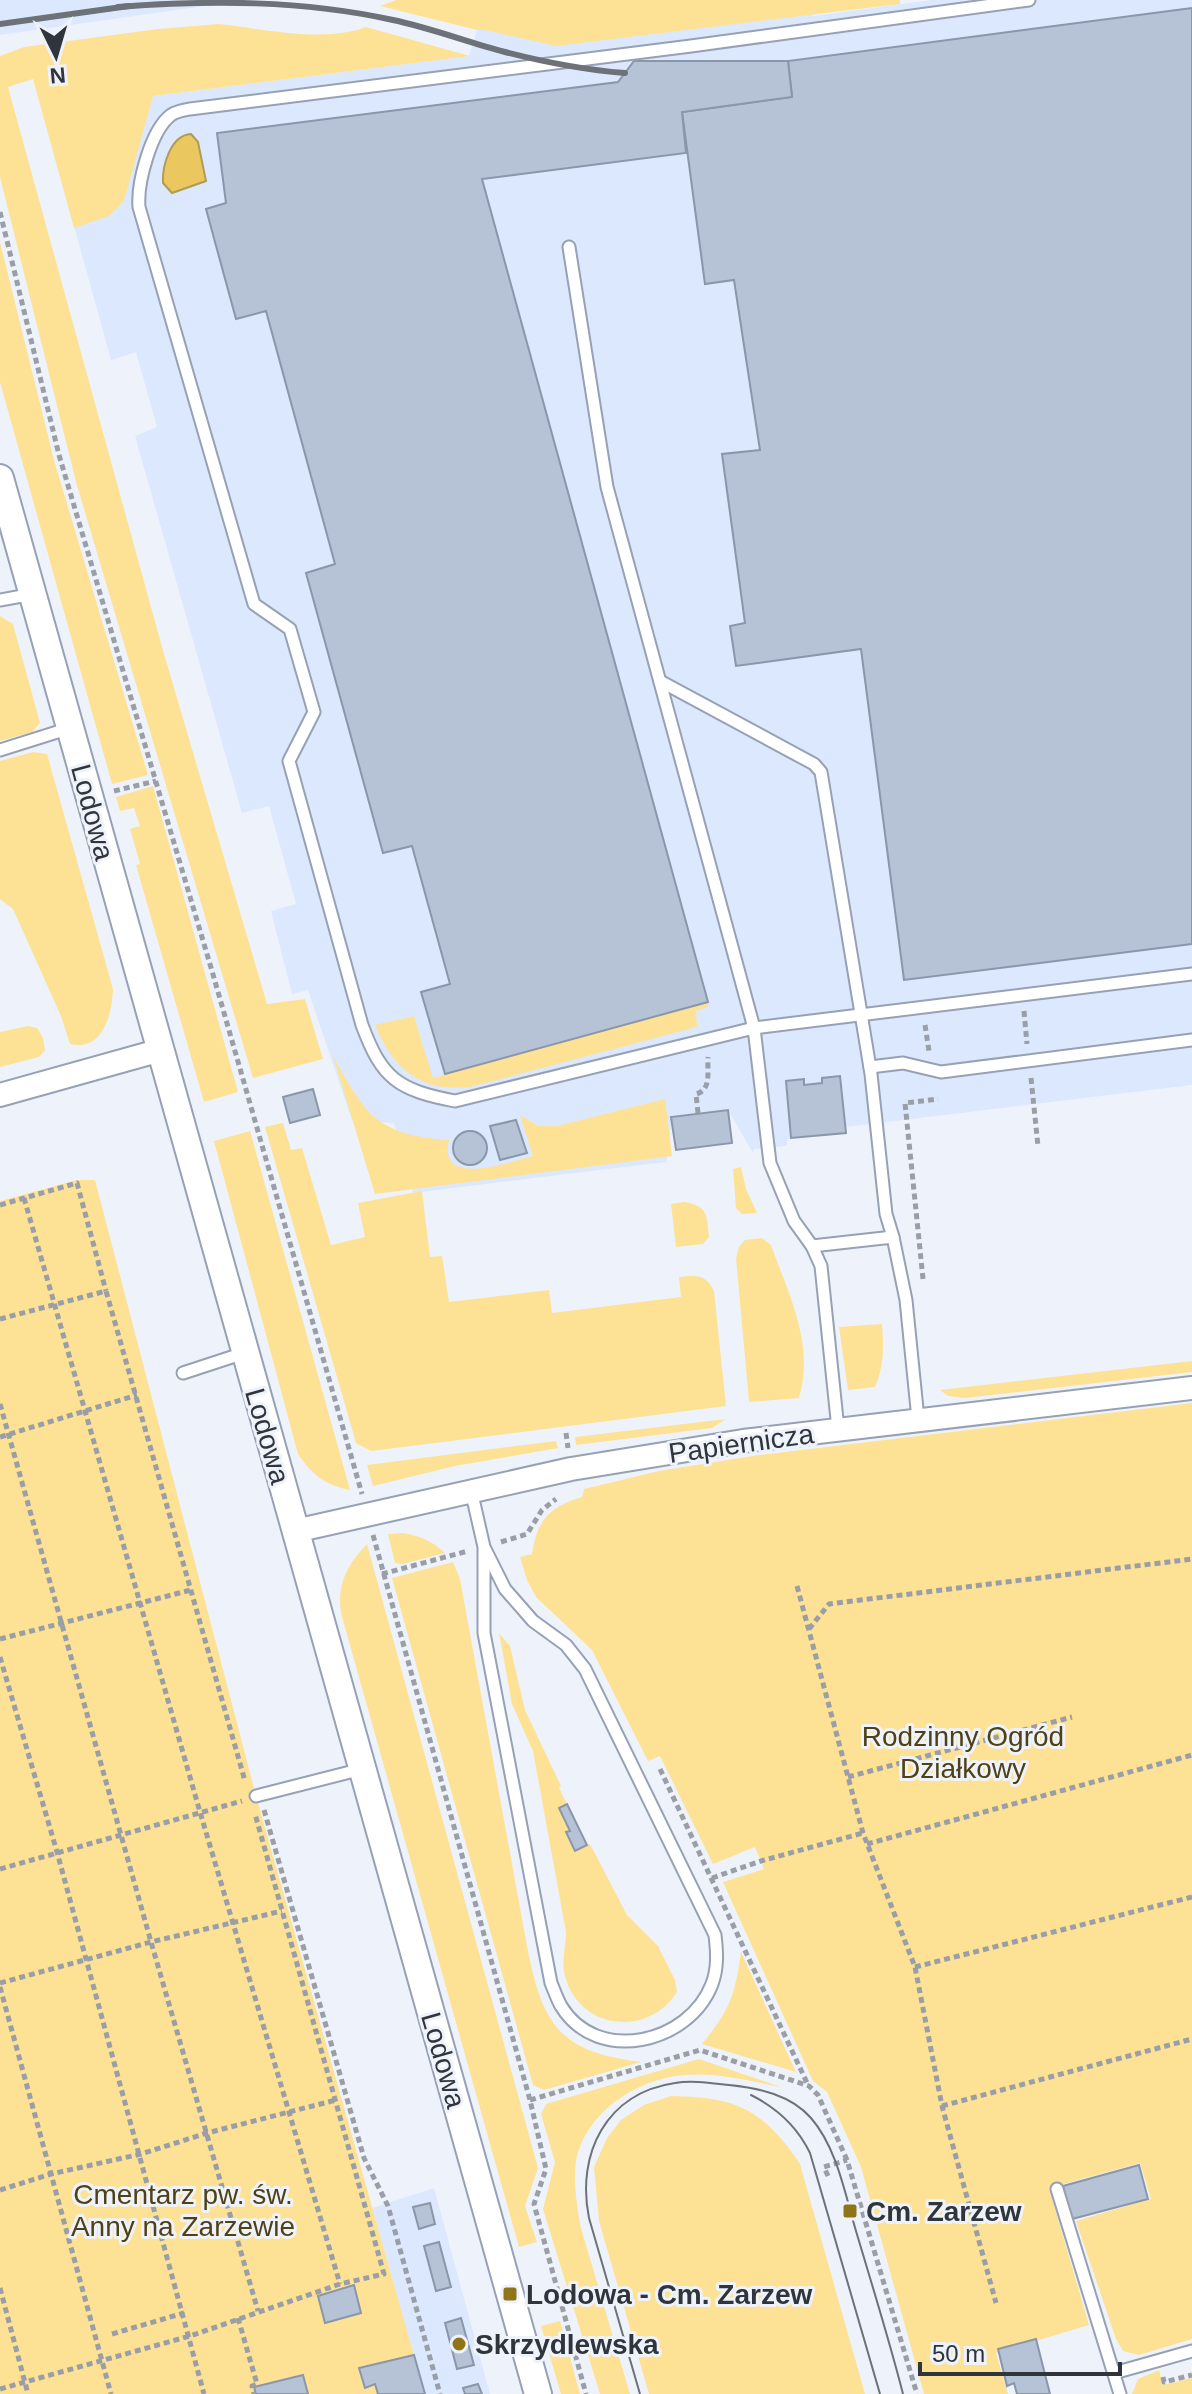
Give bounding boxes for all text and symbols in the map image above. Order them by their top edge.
north arrow [16,16,96,96]
text: N [49,62,67,89]
street label: Lodowa [65,761,120,864]
street label: Lodowa [239,1385,296,1488]
street label: Papiernicza [666,1418,816,1469]
park label: Rodzinny Ogród Działkowy [862,1721,1064,1784]
street label: Lodowa [415,2009,472,2112]
park label: Cmentarz pw. św. Anny na Zarzewie [71,2179,295,2242]
place label: Cm. Zarzew [866,2196,1022,2227]
marker: Cm. Zarzew [841,2202,859,2220]
place label: Lodowa - Cm. Zarzew [526,2279,812,2310]
marker: Lodowa - Cm. Zarzew [501,2285,519,2303]
scale bar [920,2326,1120,2376]
place label: Skrzydlewska [475,2329,659,2360]
marker: Skrzydlewska [450,2335,468,2353]
text: 50 m [932,2340,985,2367]

